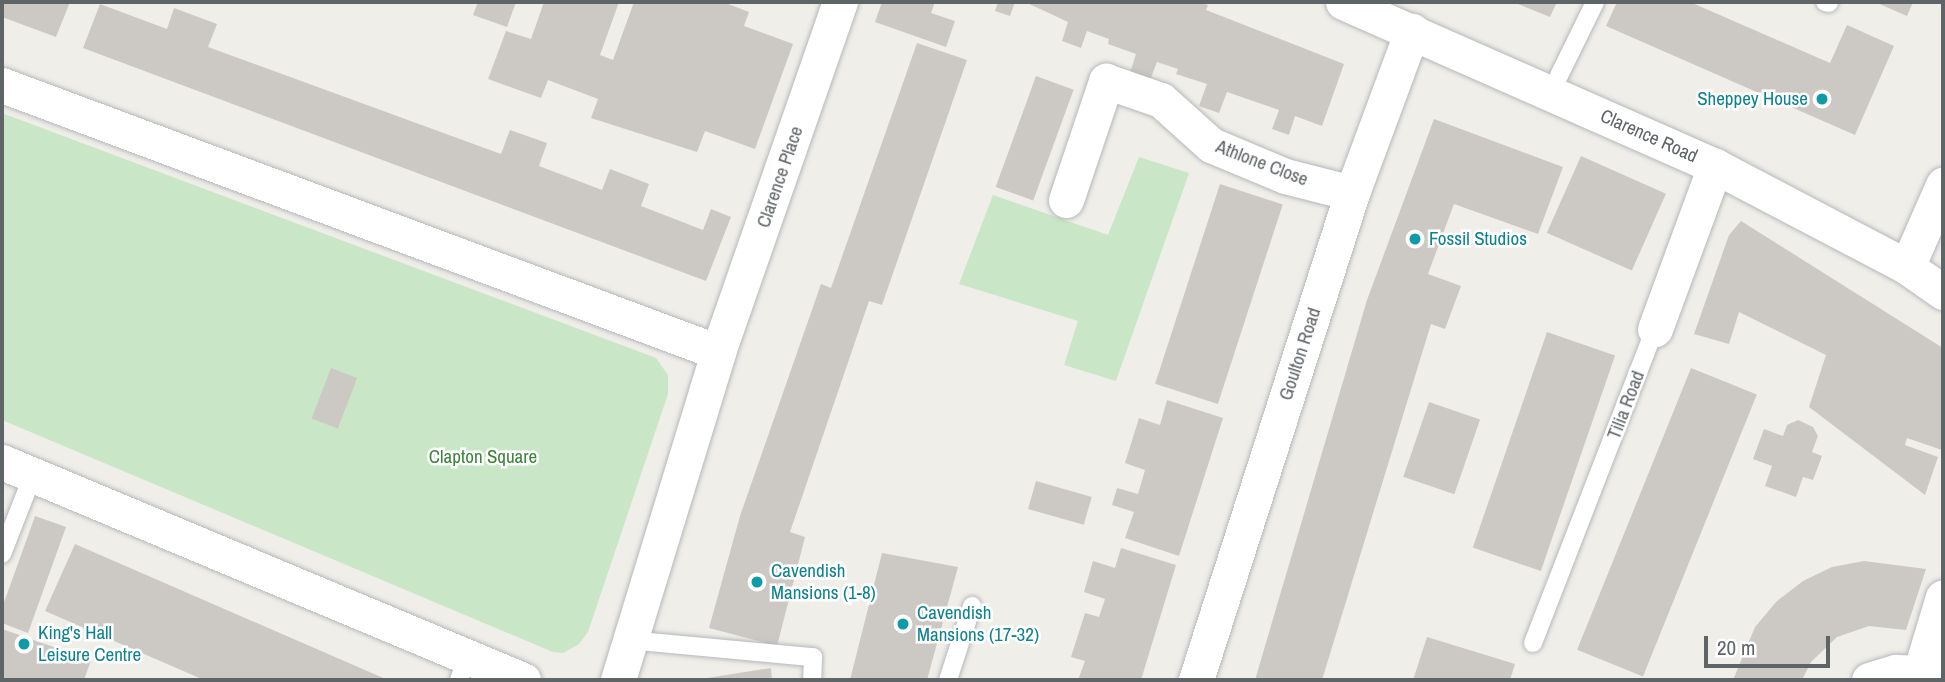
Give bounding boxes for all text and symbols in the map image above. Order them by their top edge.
place label: Sheppey House [1697,88,1808,110]
marker: Sheppey House [1814,91,1830,107]
street label: Clarence Road [1597,104,1701,168]
street label: Clarence Place [752,123,808,231]
street label: Athlone Close [1213,135,1311,191]
place label: Fossil Studios [1429,228,1527,250]
marker: Fossil Studios [1407,231,1423,247]
street label: Goulton Road [1274,305,1326,403]
street label: Tilia Road [1603,368,1649,442]
park label: Clapton Square [429,446,537,468]
place label: Cavendish Mansions (1-8) [771,560,876,604]
marker: Cavendish Mansions (1-8) [749,574,765,590]
place label: Cavendish Mansions (17-32) [917,602,1039,646]
marker: Cavendish Mansions (17-32) [895,616,911,632]
place label: King's Hall Leisure Centre [38,622,141,666]
scale bar [1707,622,1833,666]
text: 20 m [1717,633,1755,662]
marker: King's Hall Leisure Centre [16,636,32,652]

